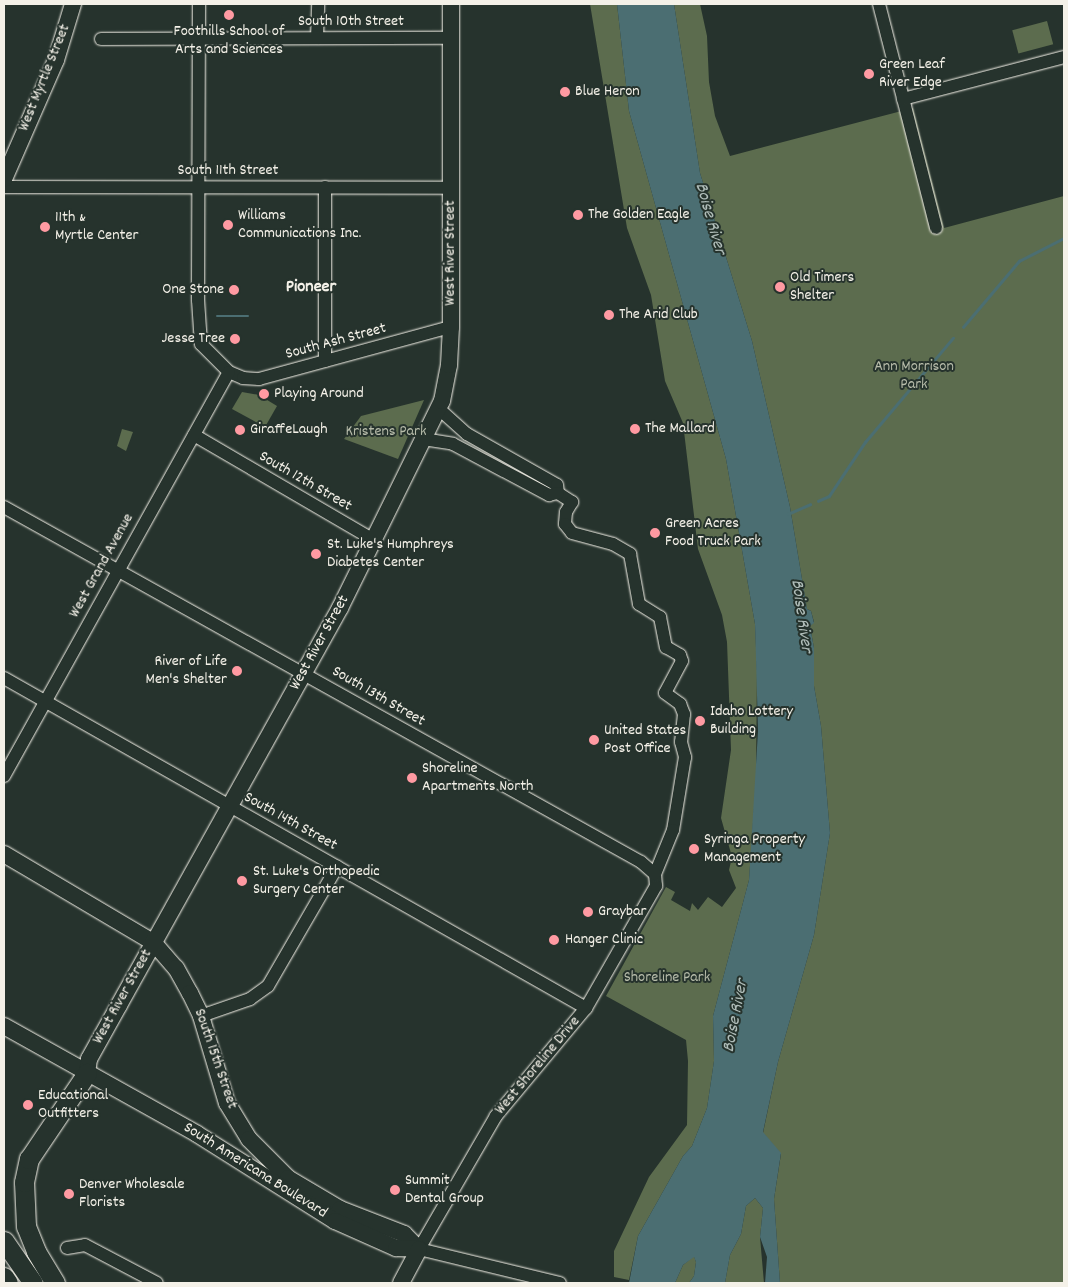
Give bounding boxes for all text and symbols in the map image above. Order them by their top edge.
marker: Foothills School of Arts and Sciences [223,9,235,21]
street label: South 10th Street [298,12,404,32]
street label: West Myrtle Street [15,22,75,134]
place label: Foothills School of Arts and Sciences [174,22,284,60]
place label: Green Leaf River Edge [879,55,945,93]
marker: Green Leaf River Edge [863,68,875,80]
place label: Blue Heron [575,82,640,102]
marker: Blue Heron [559,86,571,98]
street label: South 11th Street [178,161,278,181]
water label: Boise River [688,181,730,257]
street label: West River Street [441,200,461,306]
place label: The Golden Eagle [588,205,690,225]
place label: Williams Communications Inc. [238,206,361,244]
place label: 11th & Myrtle Center [55,208,138,246]
marker: The Golden Eagle [572,209,584,221]
marker: Williams Communications Inc. [222,219,234,231]
marker: 11th & Myrtle Center [39,221,51,233]
place label: Old Timers Shelter [790,268,854,306]
district label: Pioneer [286,277,336,299]
place label: One Stone [162,280,224,300]
marker: Old Timers Shelter [774,281,786,293]
marker: One Stone [228,284,240,296]
place label: The Arid Club [619,305,698,325]
marker: The Arid Club [603,309,615,321]
street label: South Ash Street [284,319,388,365]
place label: Jesse Tree [162,329,225,349]
marker: Jesse Tree [229,333,241,345]
park label: Ann Morrison Park [874,357,954,395]
place label: Playing Around [274,384,364,404]
marker: Playing Around [258,388,270,400]
place label: The Mallard [645,419,715,439]
place label: GiraffeLaugh [250,420,328,440]
park label: Kristens Park [346,422,426,442]
marker: The Mallard [629,423,641,435]
marker: GiraffeLaugh [234,424,246,436]
street label: South 12th Street [255,448,355,516]
street label: West Grand Avenue [65,510,139,622]
place label: Green Acres Food Truck Park [665,514,761,552]
marker: Green Acres Food Truck Park [649,527,661,539]
place label: St. Luke's Humphreys Diabetes Center [327,535,454,573]
marker: St. Luke's Humphreys Diabetes Center [309,547,323,561]
water label: Boise River [784,578,816,654]
street label: West River Street [286,592,354,694]
place label: River of Life Men's Shelter [146,652,227,690]
street label: South 13th Street [328,663,428,731]
marker: River of Life Men's Shelter [231,665,243,677]
place label: Idaho Lottery Building [710,702,793,740]
marker: Idaho Lottery Building [694,715,706,727]
place label: United States Post Office [604,721,686,759]
marker: United States Post Office [588,734,600,746]
place label: Shoreline Apartments North [422,759,533,797]
marker: Shoreline Apartments North [406,772,418,784]
street label: South 14th Street [240,788,340,856]
place label: Syringa Property Management [704,830,805,868]
marker: Syringa Property Management [688,843,700,855]
place label: St. Luke's Orthopedic Surgery Center [253,862,380,900]
marker: St. Luke's Orthopedic Surgery Center [235,874,249,888]
place label: Graybar [598,902,646,922]
marker: Graybar [582,906,594,918]
place label: Hanger Clinic [565,930,643,950]
marker: Hanger Clinic [547,933,561,947]
street label: West River Street [89,946,157,1048]
park label: Shoreline Park [624,968,710,988]
water label: Boise River [719,978,755,1054]
street label: South 15th Street [189,1006,241,1112]
street label: West Shoreline Drive [491,1013,585,1119]
place label: Educational Outfitters [38,1086,108,1124]
marker: Educational Outfitters [22,1099,34,1111]
street label: South Americana Boulevard [179,1119,331,1223]
place label: Summit Dental Group [405,1171,484,1209]
place label: Denver Wholesale Florists [79,1175,185,1213]
marker: Summit Dental Group [389,1184,401,1196]
marker: Denver Wholesale Florists [63,1188,75,1200]

